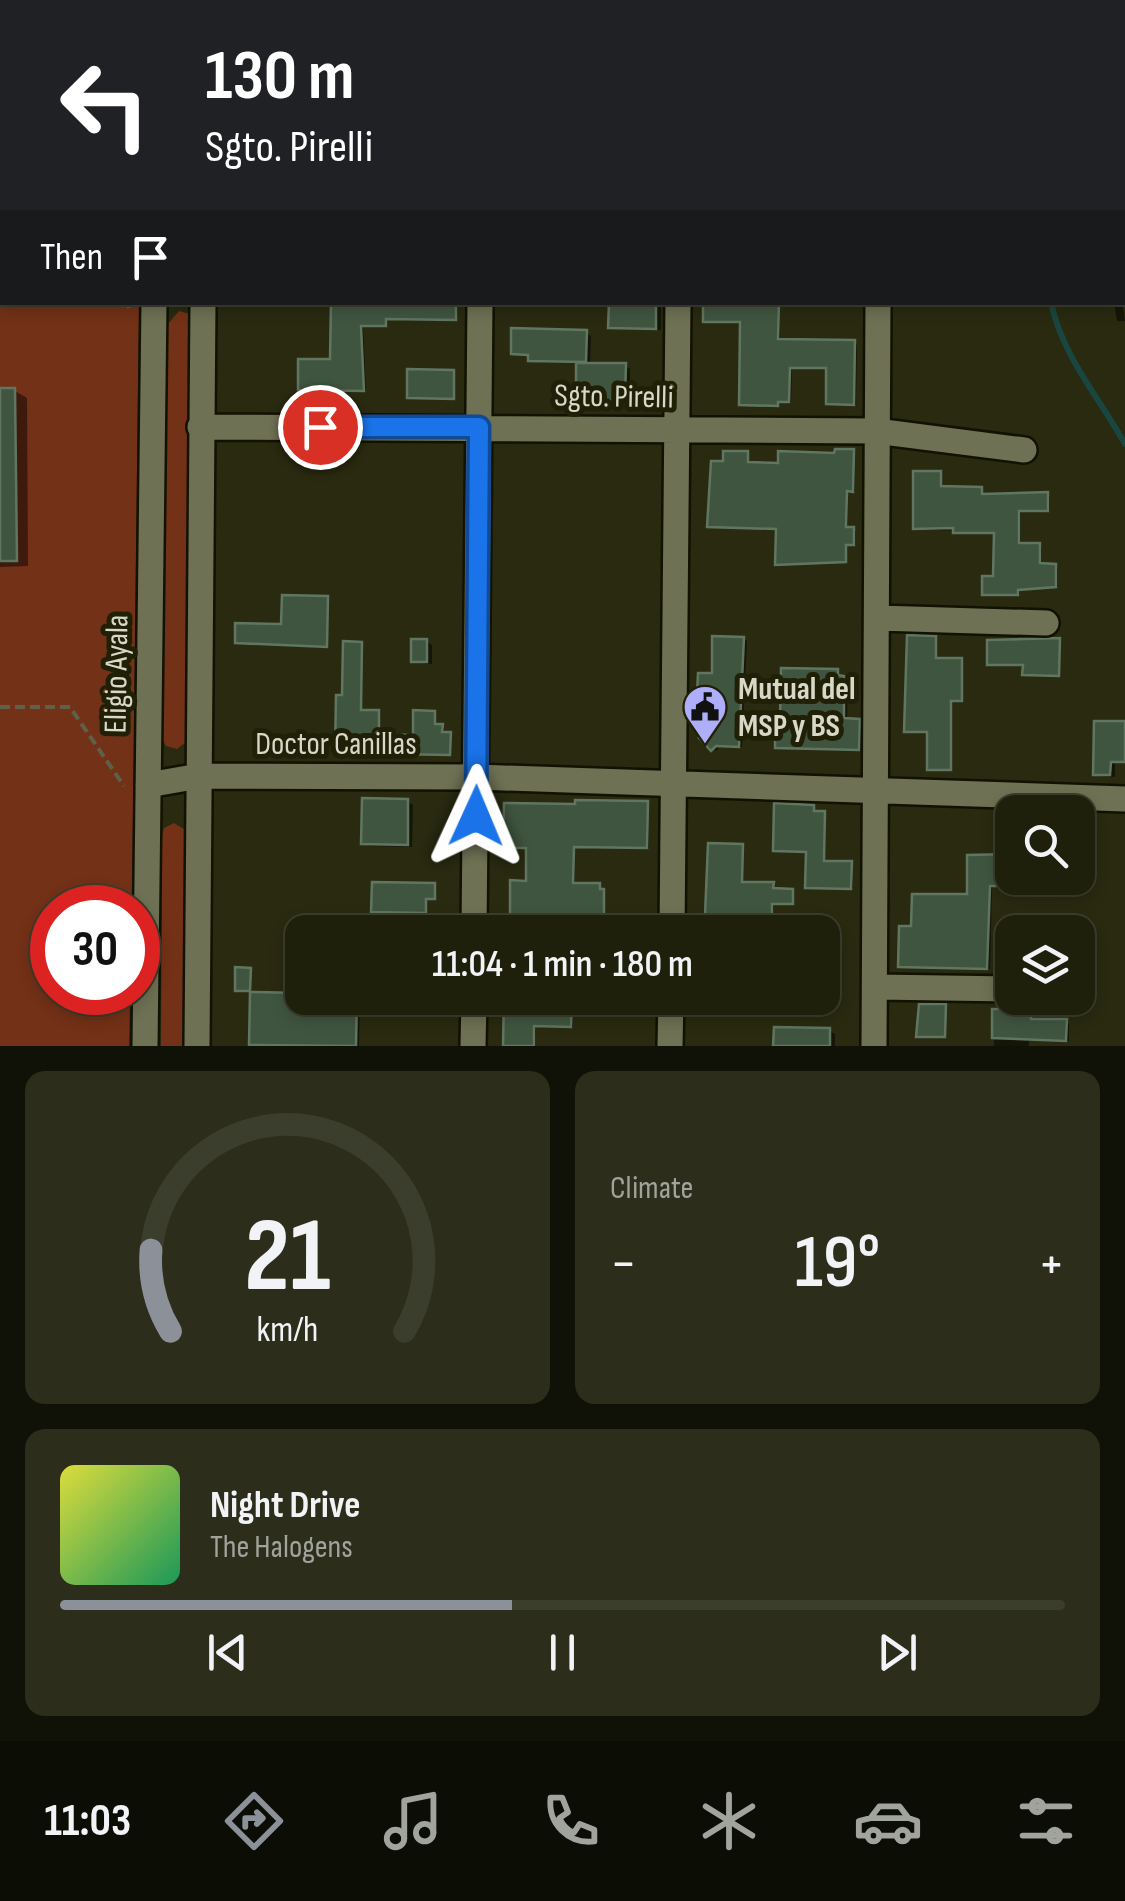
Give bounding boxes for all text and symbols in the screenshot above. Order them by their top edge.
text: 130 m [205,35,354,119]
icon: left [40,40,170,170]
text: Sgto. Pirelli [205,120,373,175]
icon: arrive [123,230,178,285]
text: Then [40,235,103,280]
street label: Sgto. Pirelli [554,376,674,418]
pin [278,385,363,470]
icon: arrive [293,400,348,455]
street label: Eligio Ayala [96,614,138,734]
place label: Mutual del MSP y BS [738,670,855,746]
public building icon: Mutual del MSP y BS [682,684,728,745]
street label: Doctor Canillas [255,725,417,764]
position arrow [424,764,528,868]
map controls [995,795,1095,1015]
button: search [995,795,1095,895]
speed limit sign: 30 [30,885,160,1015]
button: layers [995,915,1095,1015]
text: 11:04 · 1 min · 180 m [432,942,693,987]
text: Climate [610,1169,693,1208]
text: 21 [244,1195,331,1320]
text: 19° [795,1218,880,1309]
text: − [610,1231,637,1298]
text: + [1038,1231,1065,1298]
text: km/h [257,1309,318,1352]
text: Night Drive [210,1483,361,1528]
text: The Halogens [210,1528,353,1567]
icon: previous [200,1625,255,1680]
icon: pause [535,1625,590,1680]
icon: next [870,1625,925,1680]
icon: directions [219,1786,289,1856]
icon: music [378,1786,448,1856]
icon: phone [536,1786,606,1856]
icon: climate [694,1786,764,1856]
icon: car [853,1786,923,1856]
icon: filters [1011,1786,1081,1856]
text: 11:03 [44,1794,131,1849]

